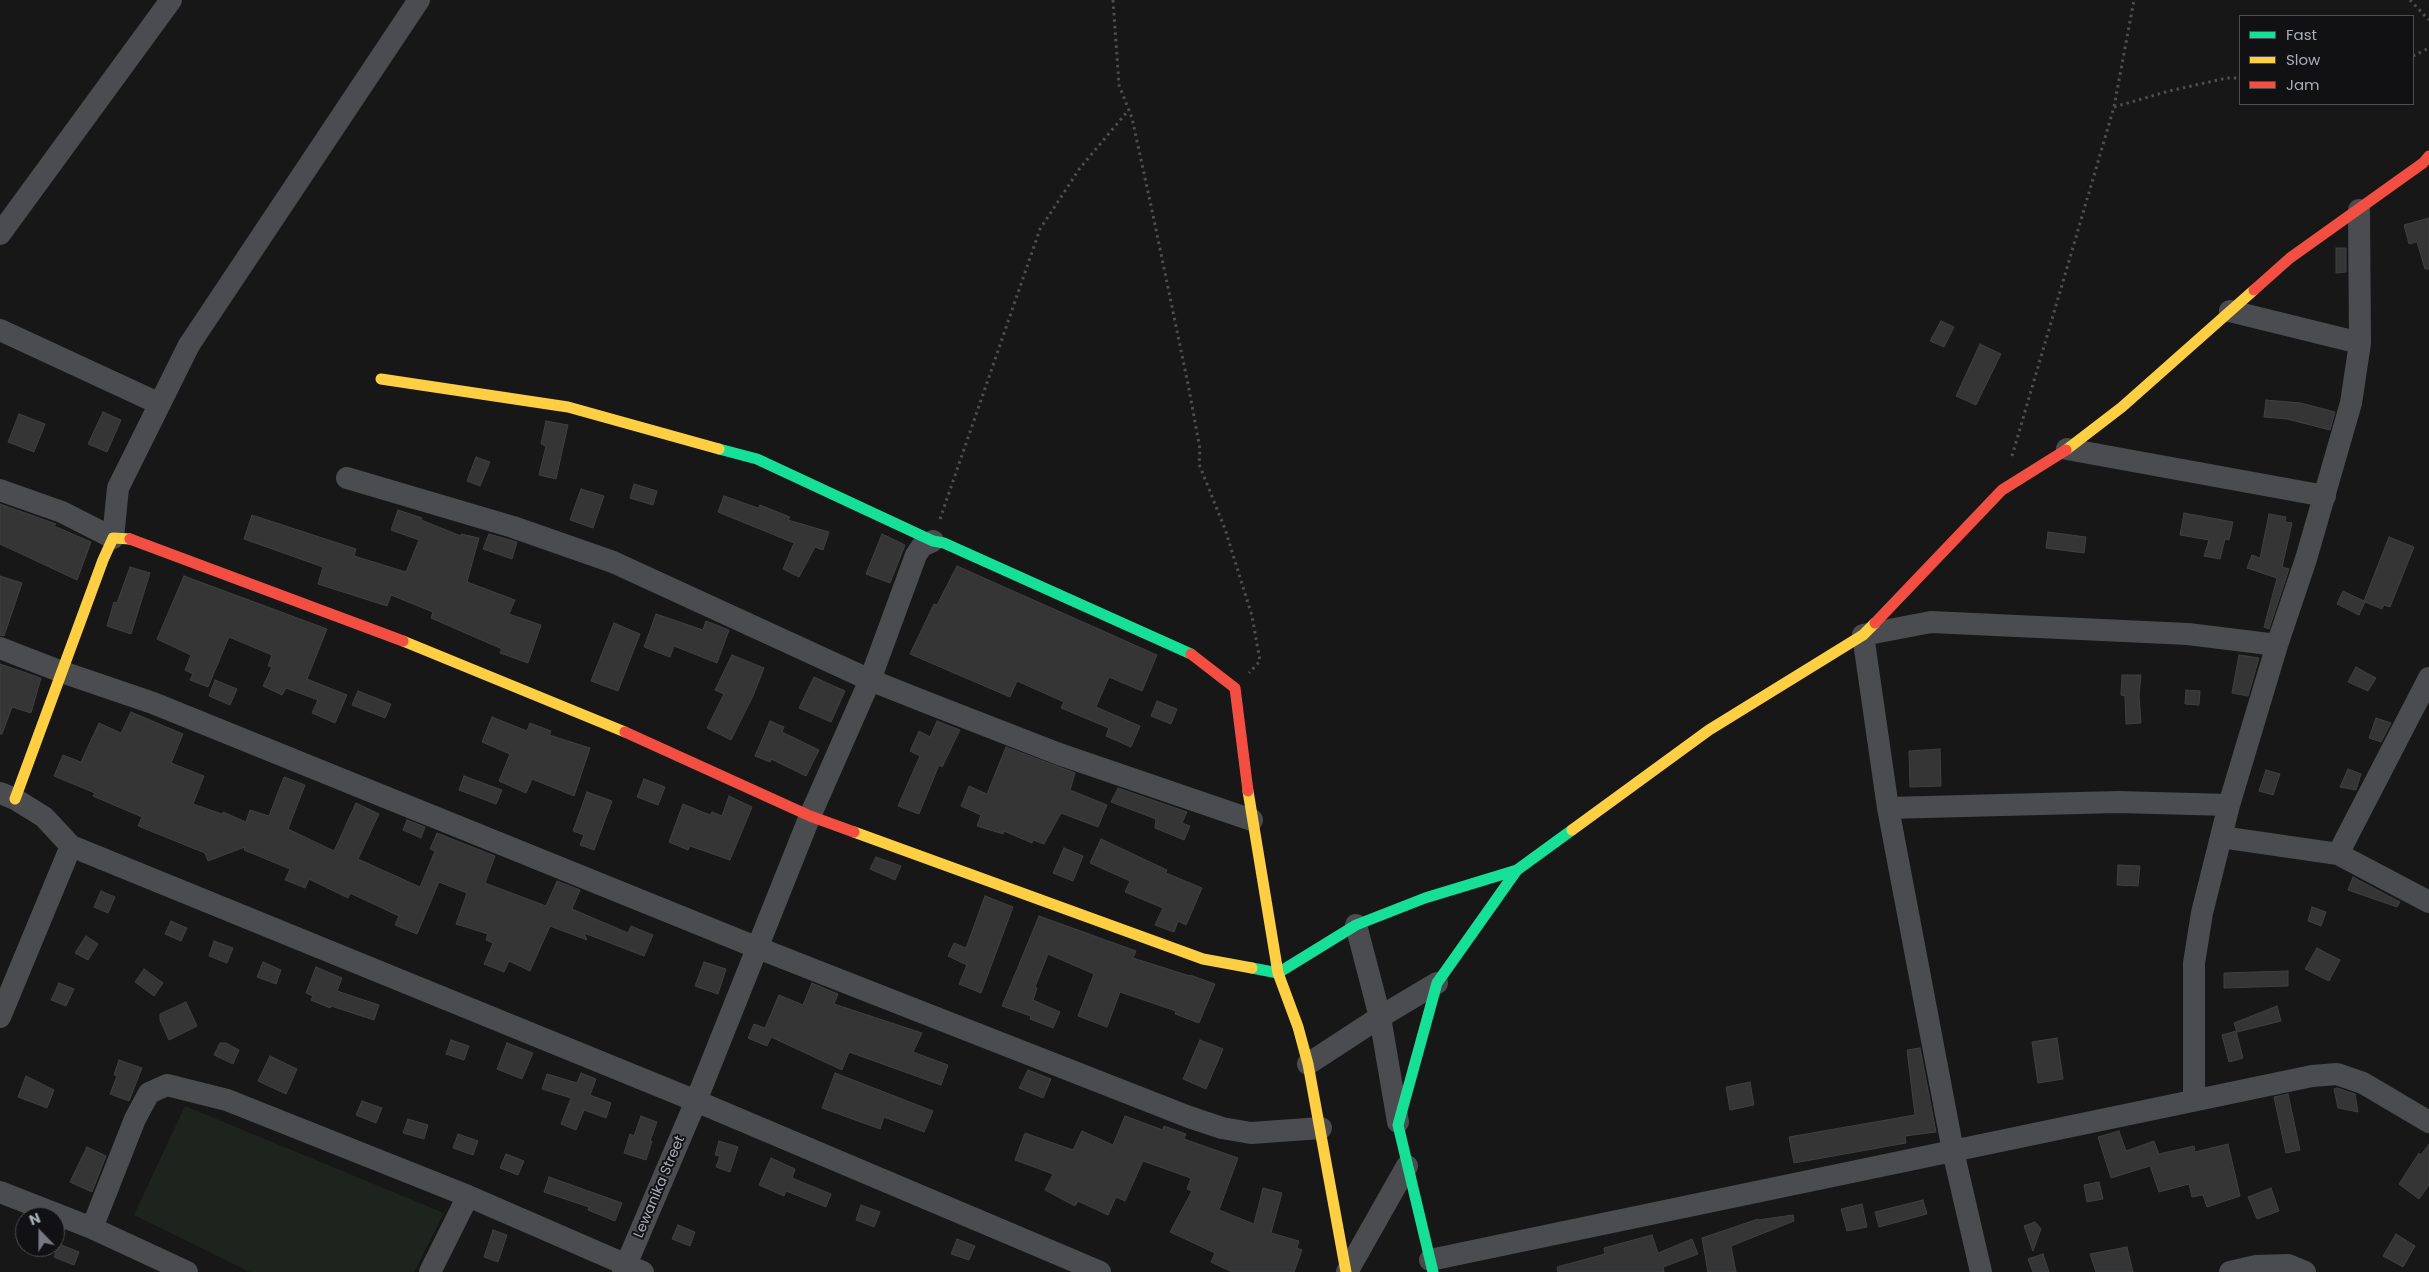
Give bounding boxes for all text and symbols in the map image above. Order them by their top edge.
legend [2239,15,2414,105]
text: Fast [2286,24,2317,45]
text: Slow [2286,49,2320,70]
text: Jam [2286,74,2320,95]
street label: Lewanika Street [631,1133,689,1241]
north arrow [15,1207,65,1257]
text: N [26,1208,43,1230]

